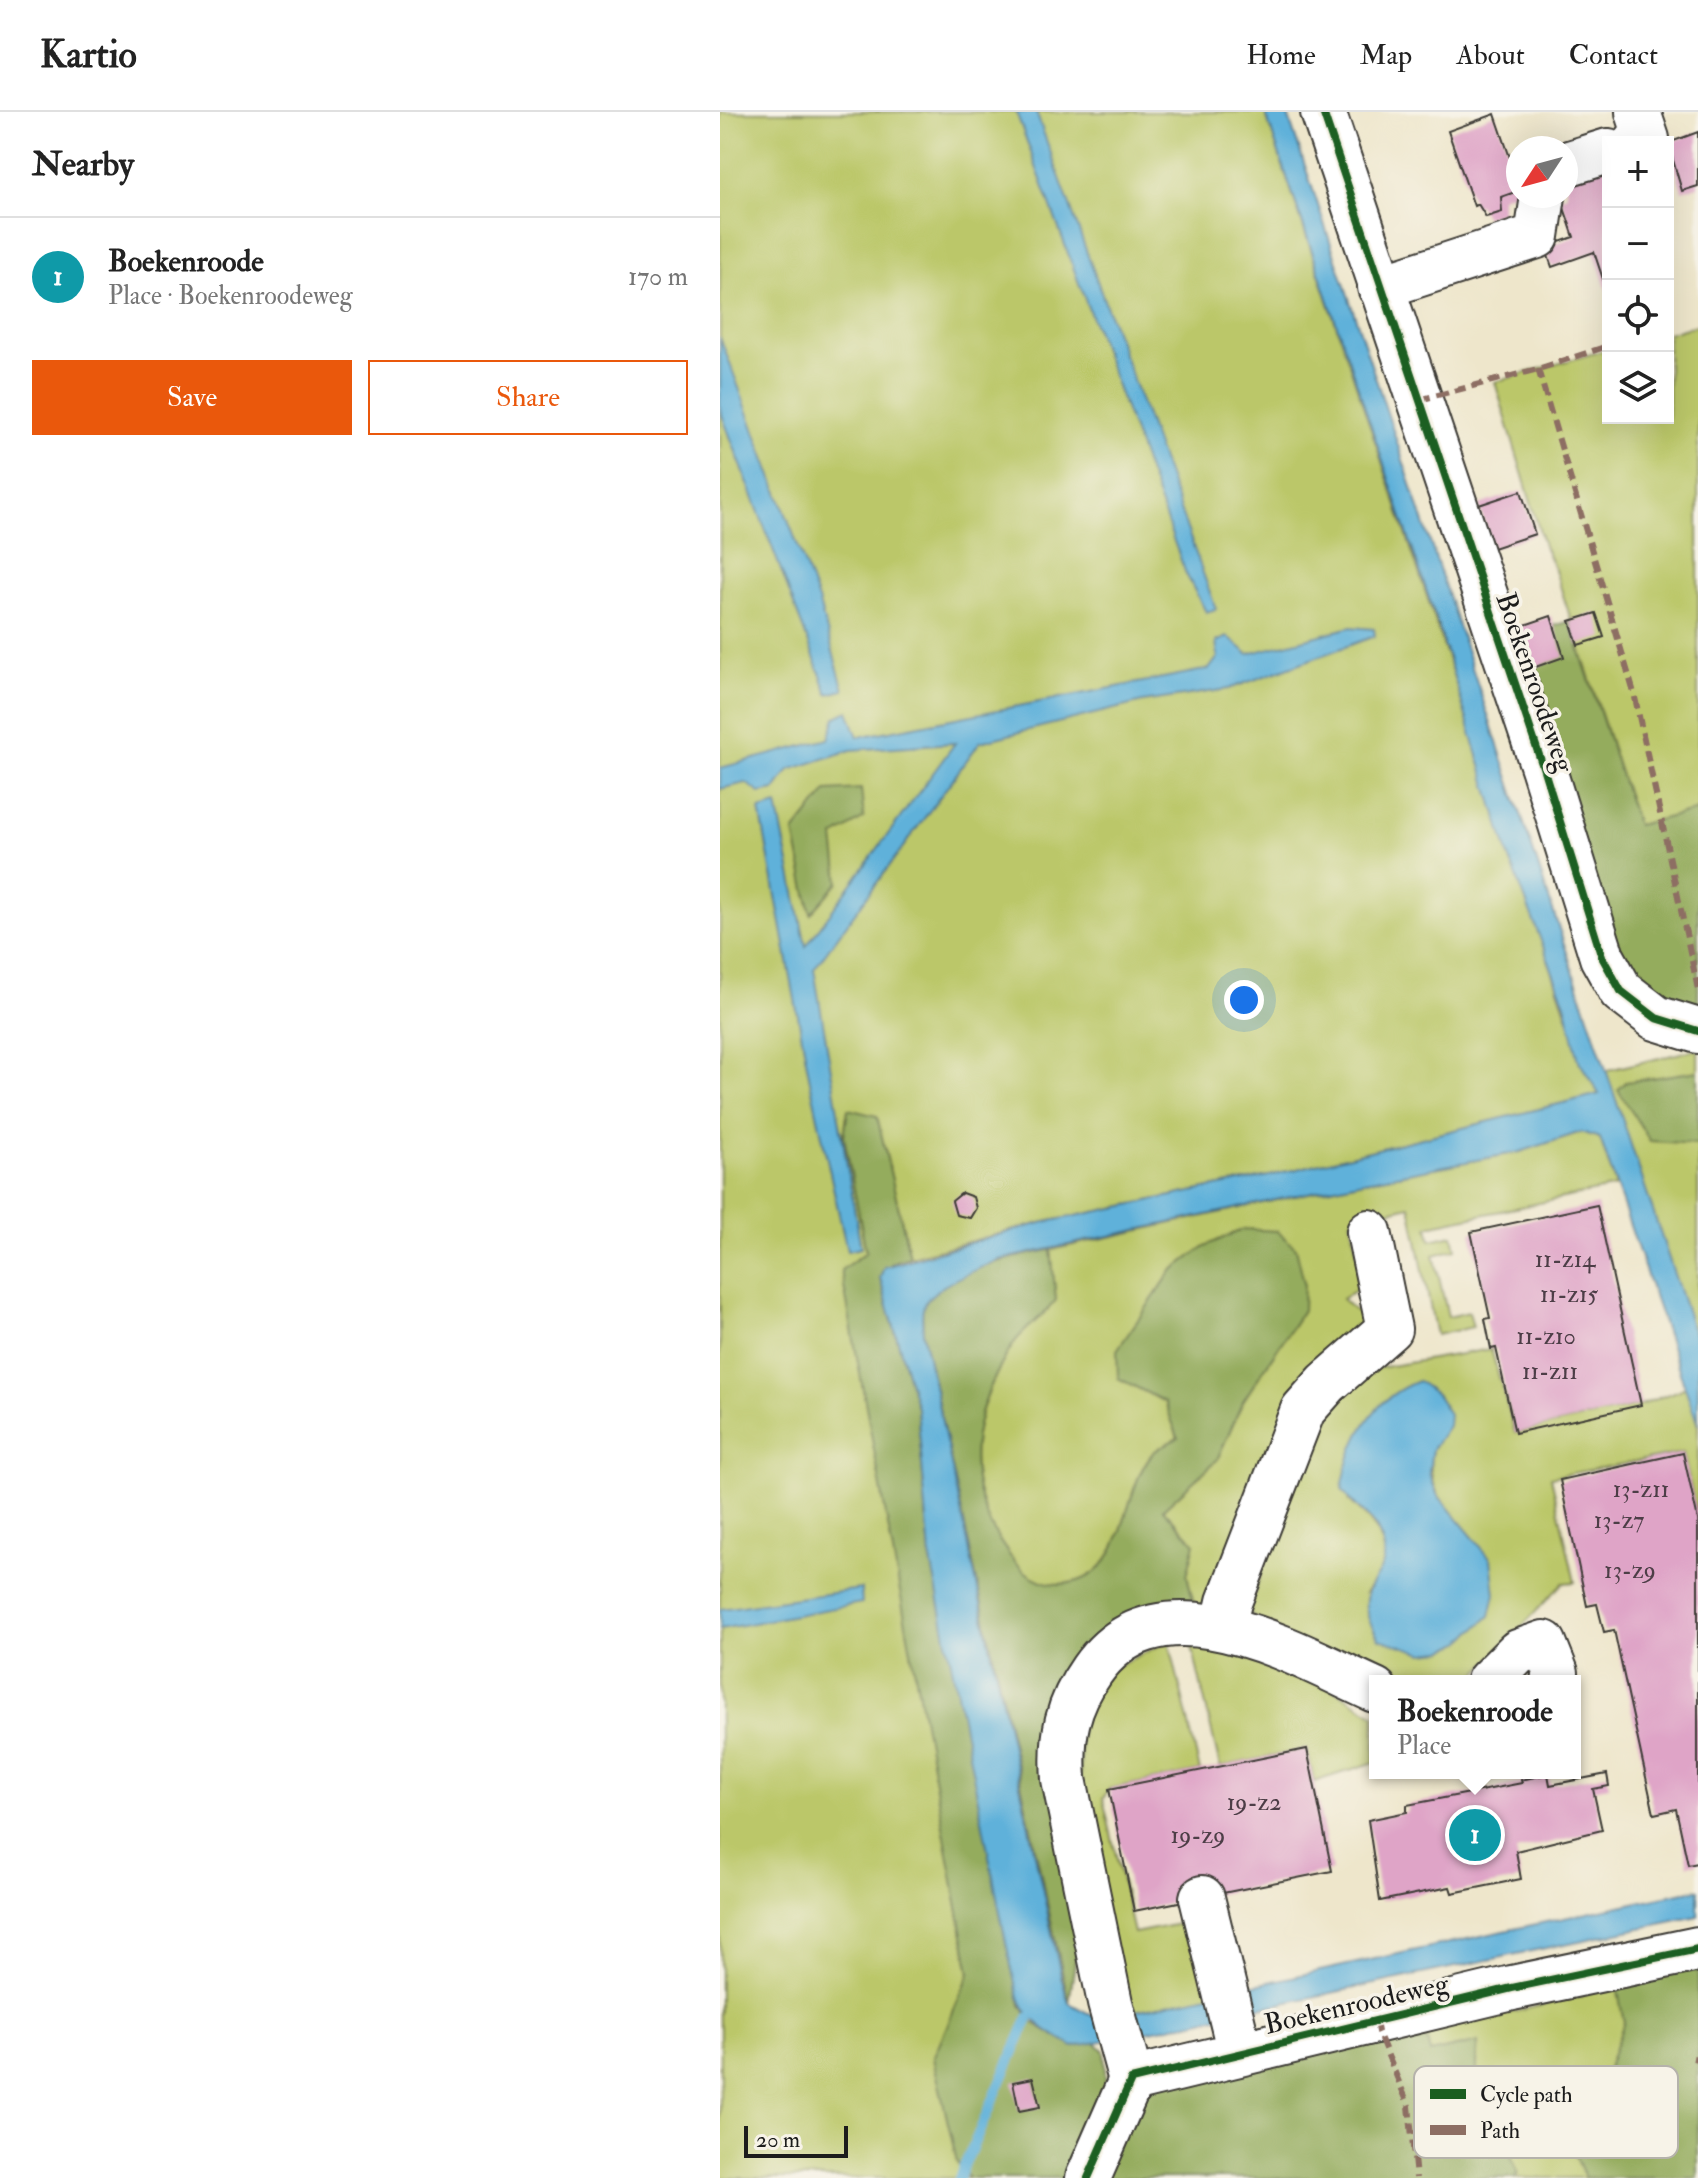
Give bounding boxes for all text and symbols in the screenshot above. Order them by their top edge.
text: Kartio [40,31,137,79]
text: Home [1246,38,1316,73]
text: Map [1360,38,1412,73]
text: About [1456,38,1525,73]
text: Contact [1569,38,1658,73]
north arrow [1506,136,1578,208]
map controls [1602,136,1674,424]
button: + [1602,136,1674,208]
text: Nearby [32,143,134,186]
button: − [1602,208,1674,280]
text: Boekenroode [108,243,264,280]
text: 1 [53,261,63,293]
text: 170 m [628,261,688,293]
text: Place · Boekenroodeweg [108,280,353,312]
button: locate [1602,280,1674,352]
button: layers [1602,352,1674,424]
button: Save [32,360,352,435]
button: Share [368,360,688,435]
street label: Boekenroodeweg [1487,588,1582,778]
your location [1224,980,1264,1020]
house number: 11-z14 [1535,1244,1596,1275]
house number: 11-z15 [1540,1279,1598,1310]
house number: 11-z10 [1516,1321,1576,1352]
house number: 11-z11 [1522,1356,1578,1387]
house number: 13-z11 [1613,1474,1669,1505]
house number: 13-z7 [1594,1505,1644,1536]
house number: 13-z9 [1604,1555,1656,1586]
popup [1369,1675,1581,1779]
text: Boekenroode [1397,1693,1553,1730]
text: Place [1397,1730,1451,1762]
house number: 19-z2 [1227,1787,1281,1818]
pin: 1 [1449,1805,1501,1865]
house number: 19-z9 [1171,1820,1225,1851]
street label: Boekenroodeweg [1261,1966,1453,2043]
legend [1414,2066,1678,2158]
text: Cycle path [1480,2081,1573,2110]
text: Path [1480,2117,1521,2145]
scale bar [744,2122,848,2158]
text: 20 m [756,2126,800,2154]

